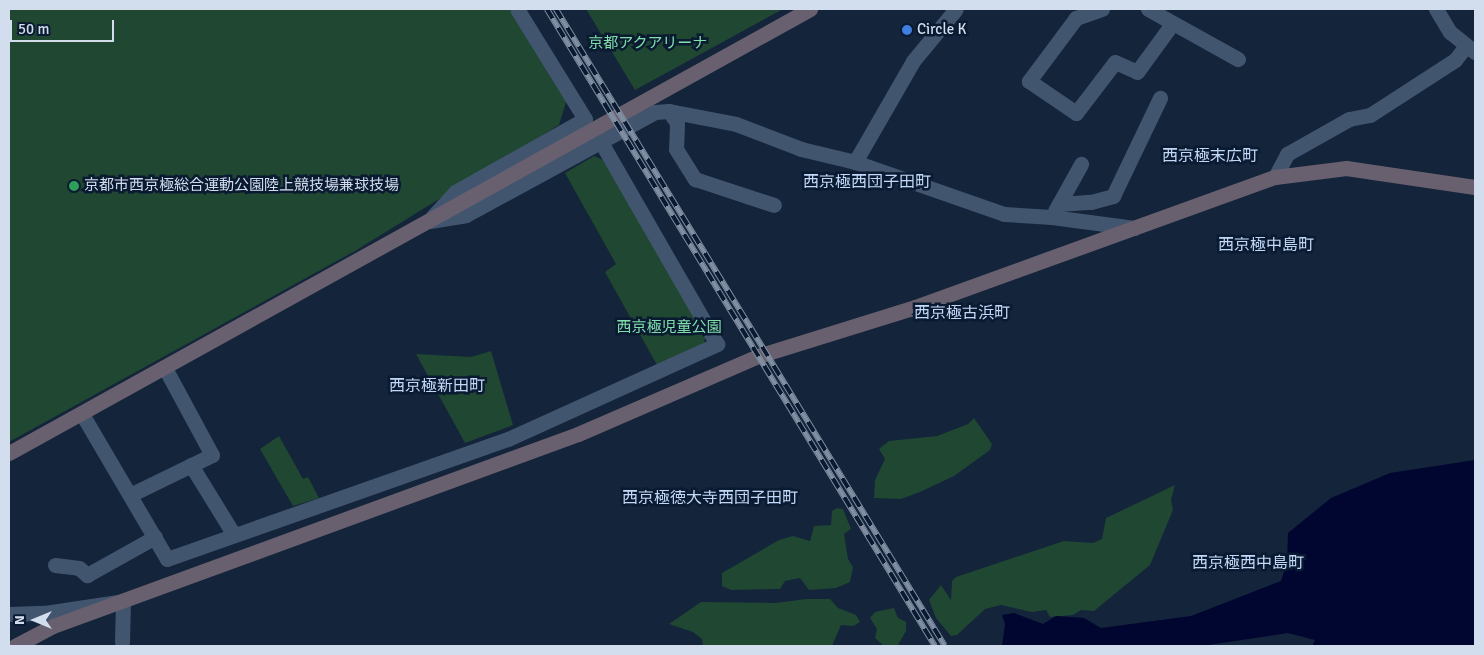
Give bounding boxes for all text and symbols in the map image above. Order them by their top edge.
scale bar [12,10,116,42]
text: 50 m [18,20,49,38]
place label: Circle K [917,21,966,39]
marker: Circle K [901,24,913,36]
park label: 京都アクアリーナ [588,35,708,53]
district label: 西京極末広町 [1162,146,1258,166]
district label: 西京極西団子田町 [803,172,931,192]
place label: 京都市西京極総合運動公園陸上競技場兼球技場 [84,177,399,195]
marker: 京都市西京極総合運動公園陸上競技場兼球技場 [68,180,80,192]
district label: 西京極中島町 [1218,235,1314,255]
district label: 西京極古浜町 [914,303,1010,323]
park label: 西京極児童公園 [617,319,721,337]
district label: 西京極新田町 [389,376,485,396]
district label: 西京極徳大寺西団子田町 [622,488,798,508]
district label: 西京極西中島町 [1192,553,1304,573]
north arrow [10,595,60,645]
text: N [11,615,28,625]

